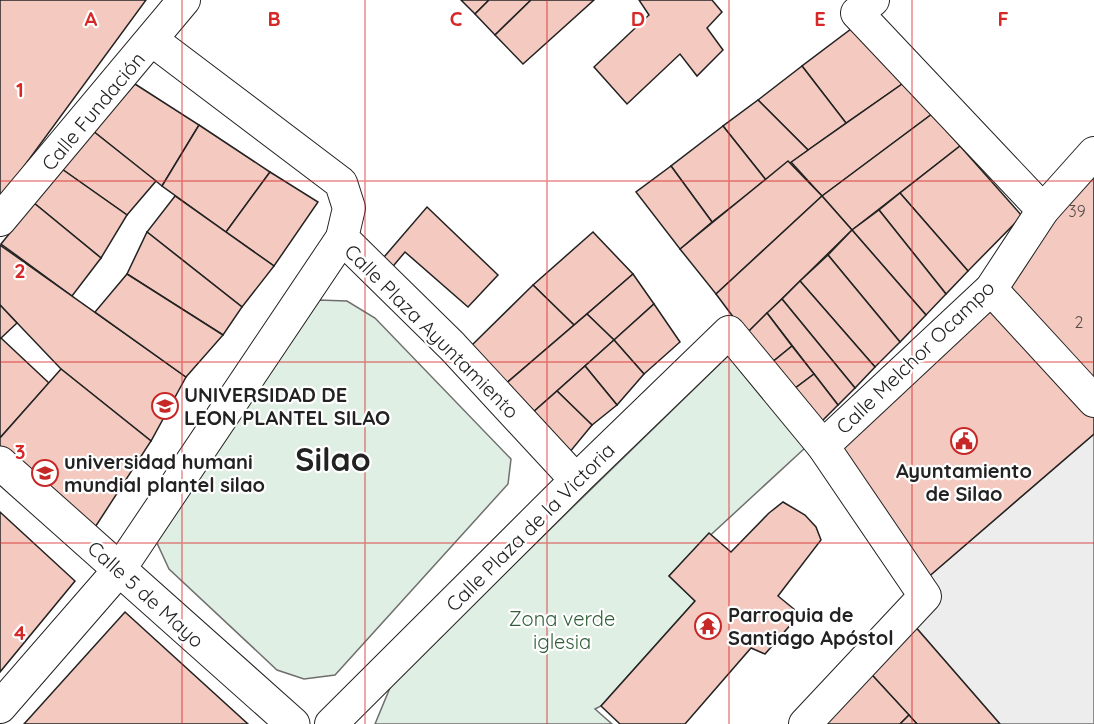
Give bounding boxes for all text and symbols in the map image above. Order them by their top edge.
text: A [85,6,98,31]
text: B [267,6,281,31]
text: C [450,6,463,31]
text: D [631,6,645,31]
text: E [814,6,826,31]
text: F [997,6,1009,31]
street label: Calle Fundación [36,46,150,176]
text: 1 [16,77,24,102]
house number: 39 [1068,201,1086,221]
street label: Calle Plaza Ayuntamiento [340,239,524,423]
text: 2 [14,258,26,283]
street label: Calle Melchor Ocampo [831,275,999,439]
house number: 2 [1075,312,1084,332]
place label: UNIVERSIDAD DE LEON PLANTEL SILAO [184,382,390,430]
school or university icon: UNIVERSIDAD DE LEON PLANTEL SILAO [150,391,180,421]
public building icon: Ayuntamiento de Silao [949,426,979,456]
street label: Calle Plaza de la Victoria [440,437,620,617]
text: 3 [15,439,25,464]
district label: Silao [295,439,371,479]
place label: universidad humani mundial plantel silao [64,449,265,497]
school or university icon: universidad humani mundial plantel silao [30,458,60,488]
place label: Ayuntamiento de Silao [896,458,1032,506]
street label: Calle 5 de Mayo [83,535,209,653]
place label: Parroquia de Santiago Apóstol [728,602,894,650]
park label: Zona verde iglesia [509,606,615,654]
temple icon: Parroquia de Santiago Apóstol [693,611,723,641]
text: 4 [14,620,26,645]

